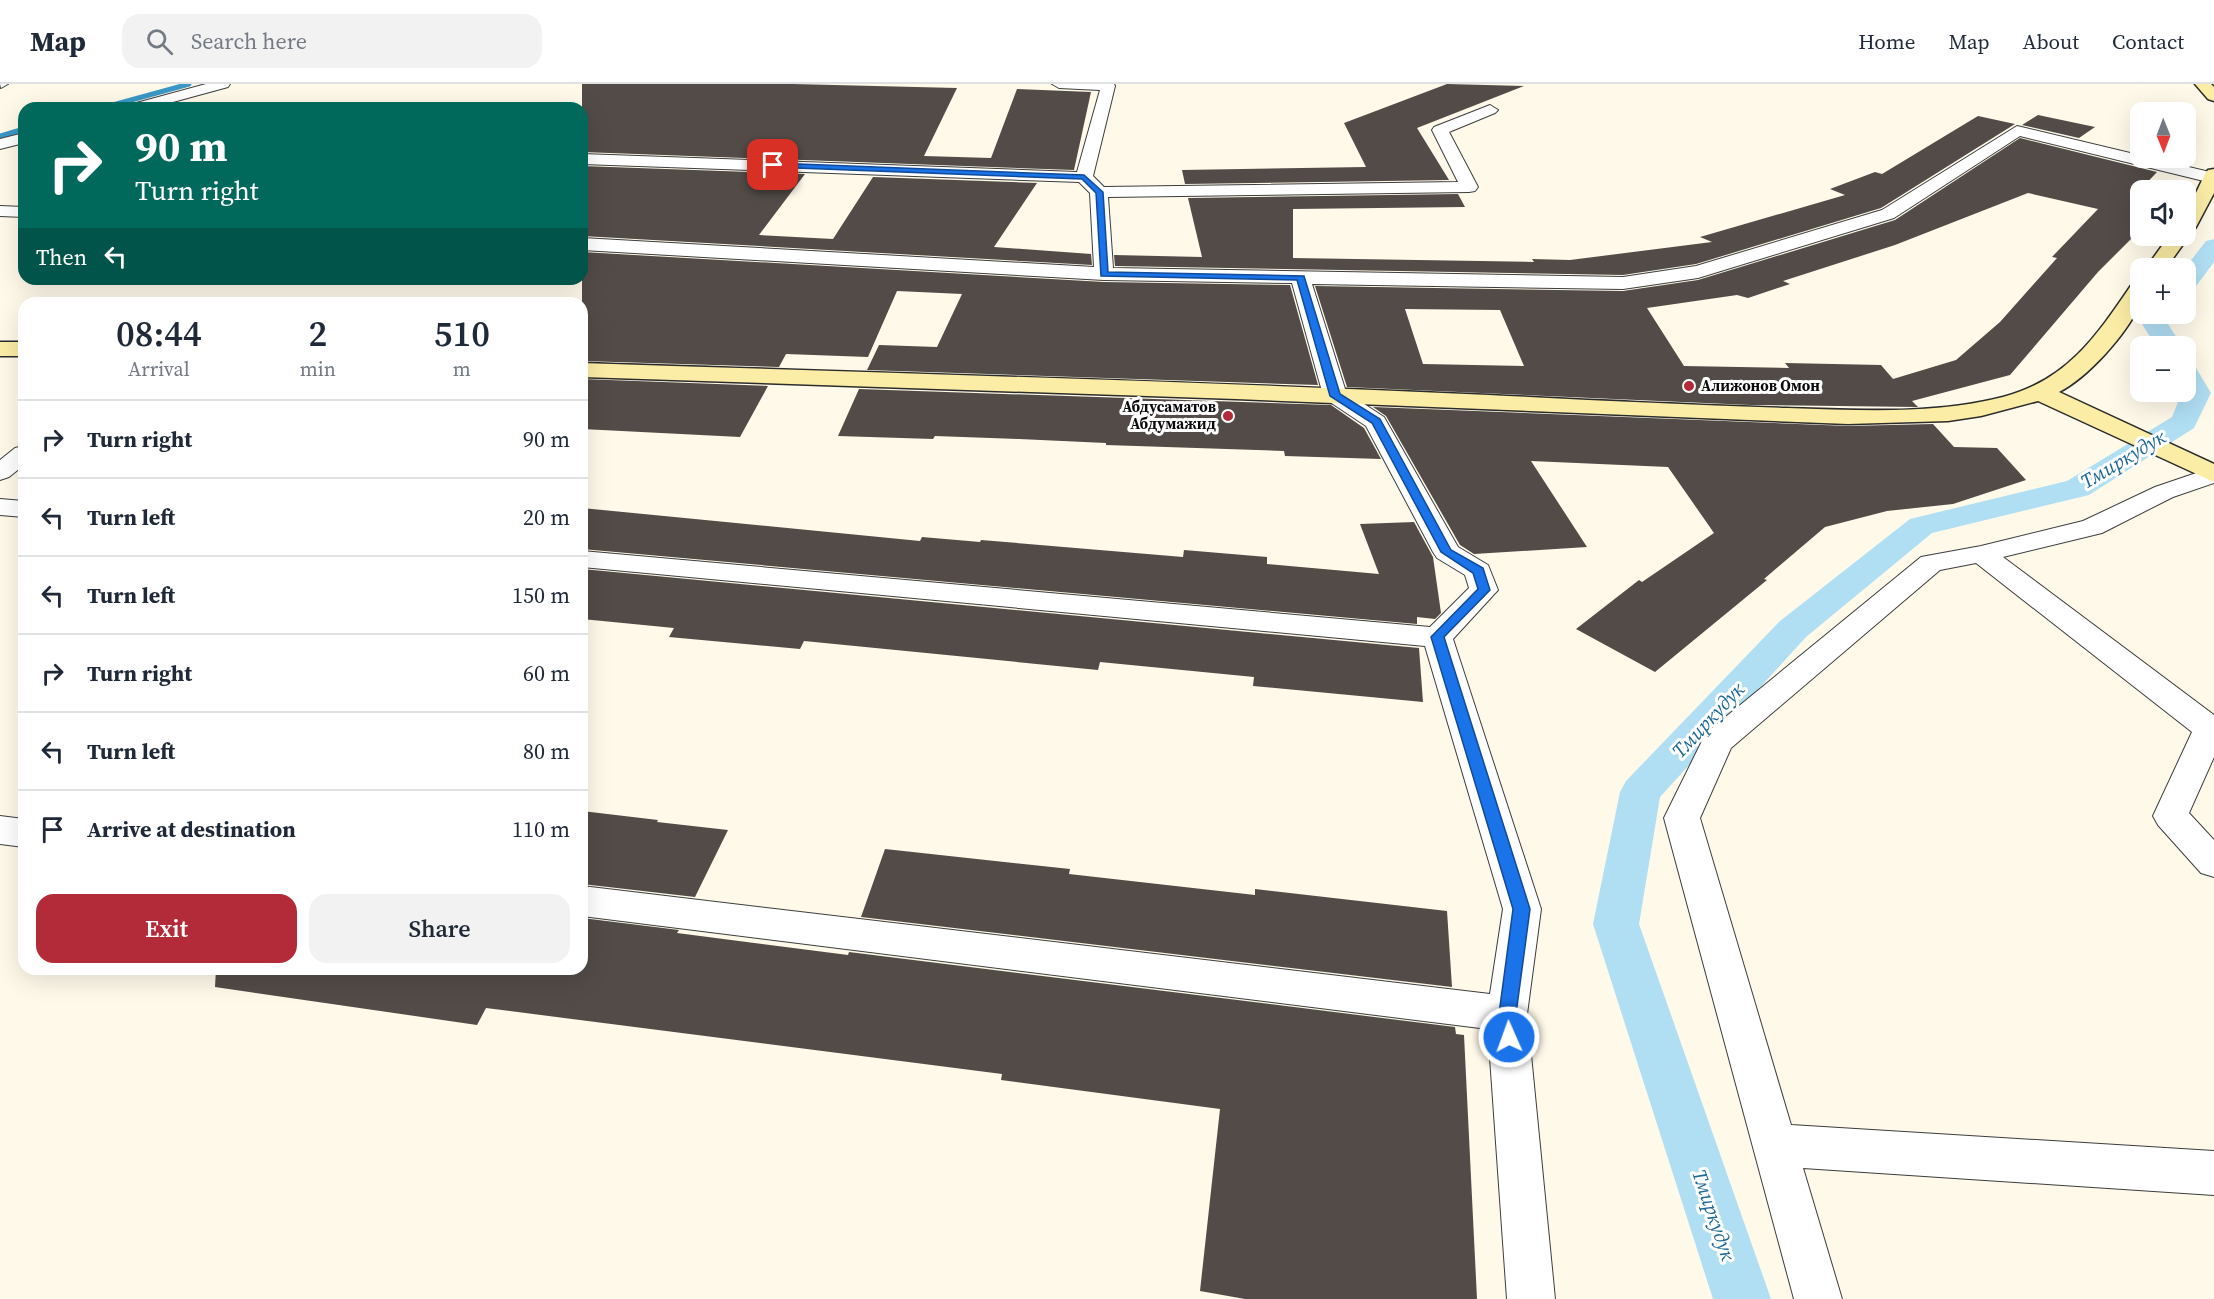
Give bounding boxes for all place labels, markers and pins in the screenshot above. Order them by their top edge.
pin [747,139,798,190]
place label: Алижонов Омон [1701,375,1820,396]
marker: Алижонов Омон [1682,379,1696,393]
place label: Абдусаматов Абдумажид [1122,396,1216,434]
marker: Абдусаматов Абдумажид [1221,409,1235,423]

